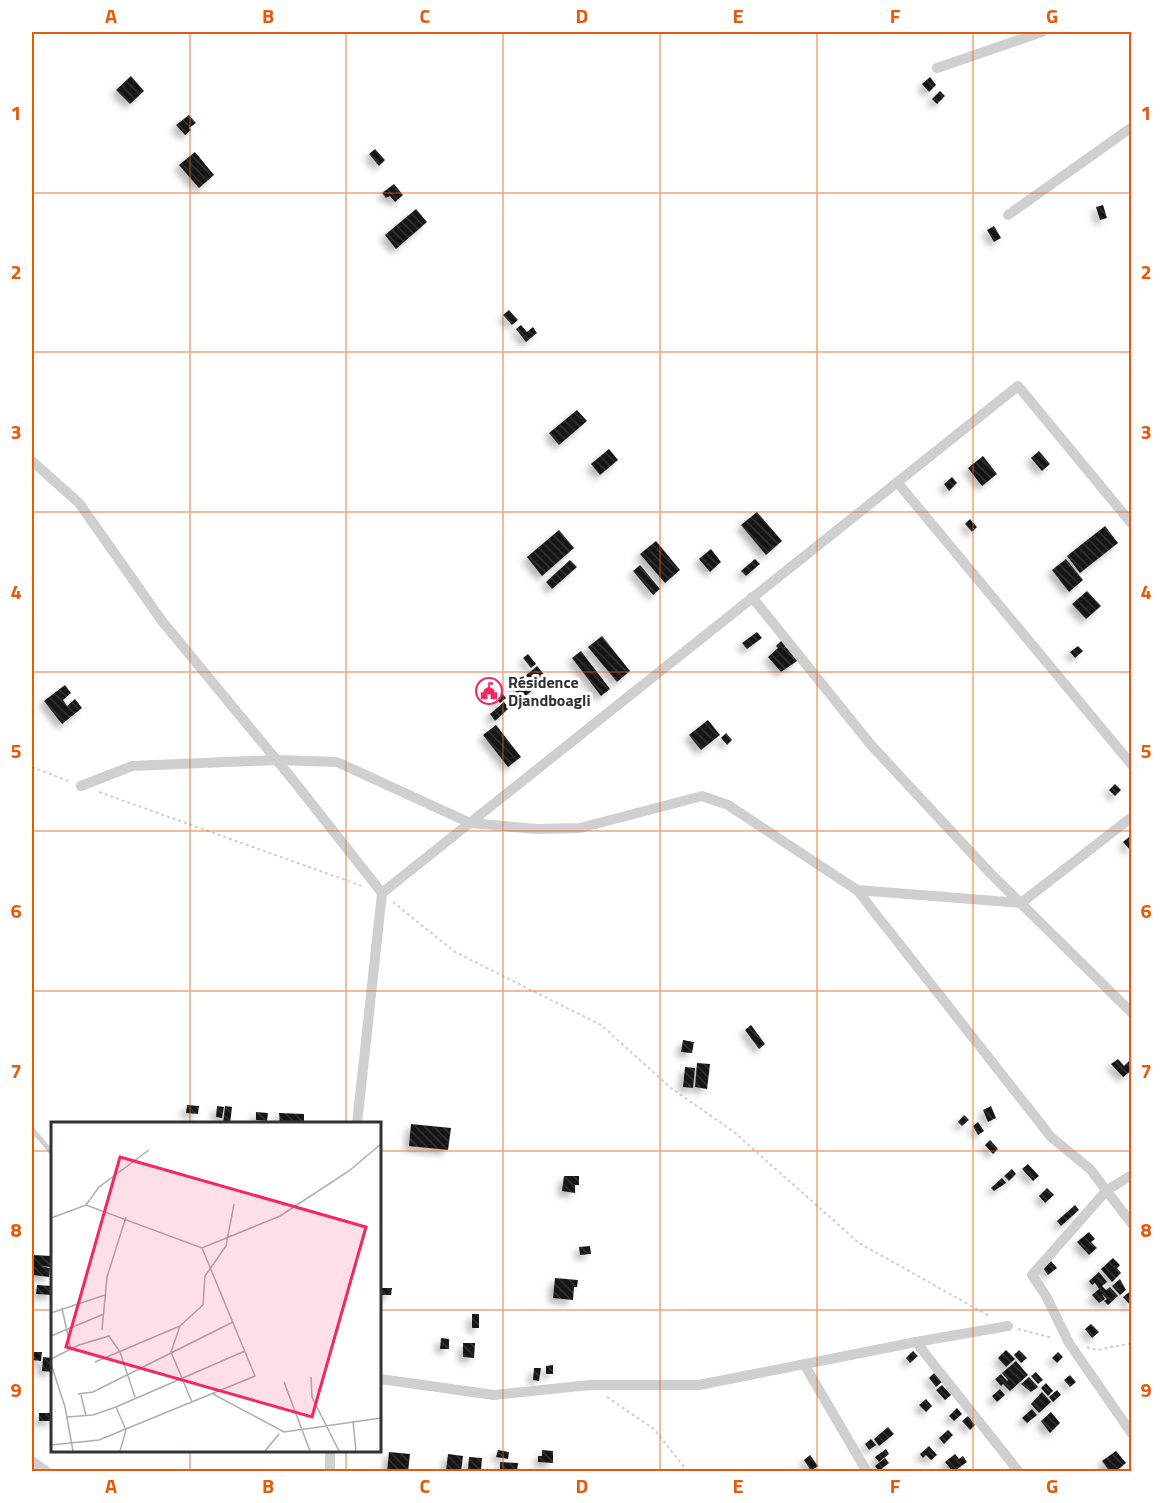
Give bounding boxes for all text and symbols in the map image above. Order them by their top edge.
text: A [105,0,117,31]
text: B [262,0,274,31]
text: C [420,0,431,31]
text: D [576,0,588,31]
text: E [732,0,744,31]
text: F [890,0,901,31]
text: G [1046,0,1058,31]
text: 1 [10,97,22,128]
text: 1 [1140,97,1152,128]
text: 2 [10,256,22,287]
text: 2 [1140,256,1152,287]
text: 3 [10,416,22,447]
text: 3 [1140,416,1152,447]
text: 4 [10,576,22,607]
text: 4 [1140,576,1152,607]
place label: Résidence Djandboagli [508,670,591,712]
public building icon: Résidence Djandboagli [474,676,504,706]
text: 5 [10,735,22,766]
text: 5 [1140,735,1152,766]
text: 6 [10,895,22,926]
text: 6 [1140,895,1152,926]
text: 7 [10,1055,22,1086]
text: 7 [1140,1055,1152,1086]
inset map [51,1122,381,1452]
text: 8 [10,1214,22,1245]
text: 8 [1140,1214,1152,1245]
text: 9 [10,1374,22,1405]
text: 9 [1140,1374,1152,1405]
text: A [105,1470,117,1501]
text: B [262,1470,274,1501]
text: C [420,1470,431,1501]
text: D [576,1470,588,1501]
text: E [732,1470,744,1501]
text: F [890,1470,901,1501]
text: G [1046,1470,1058,1501]

